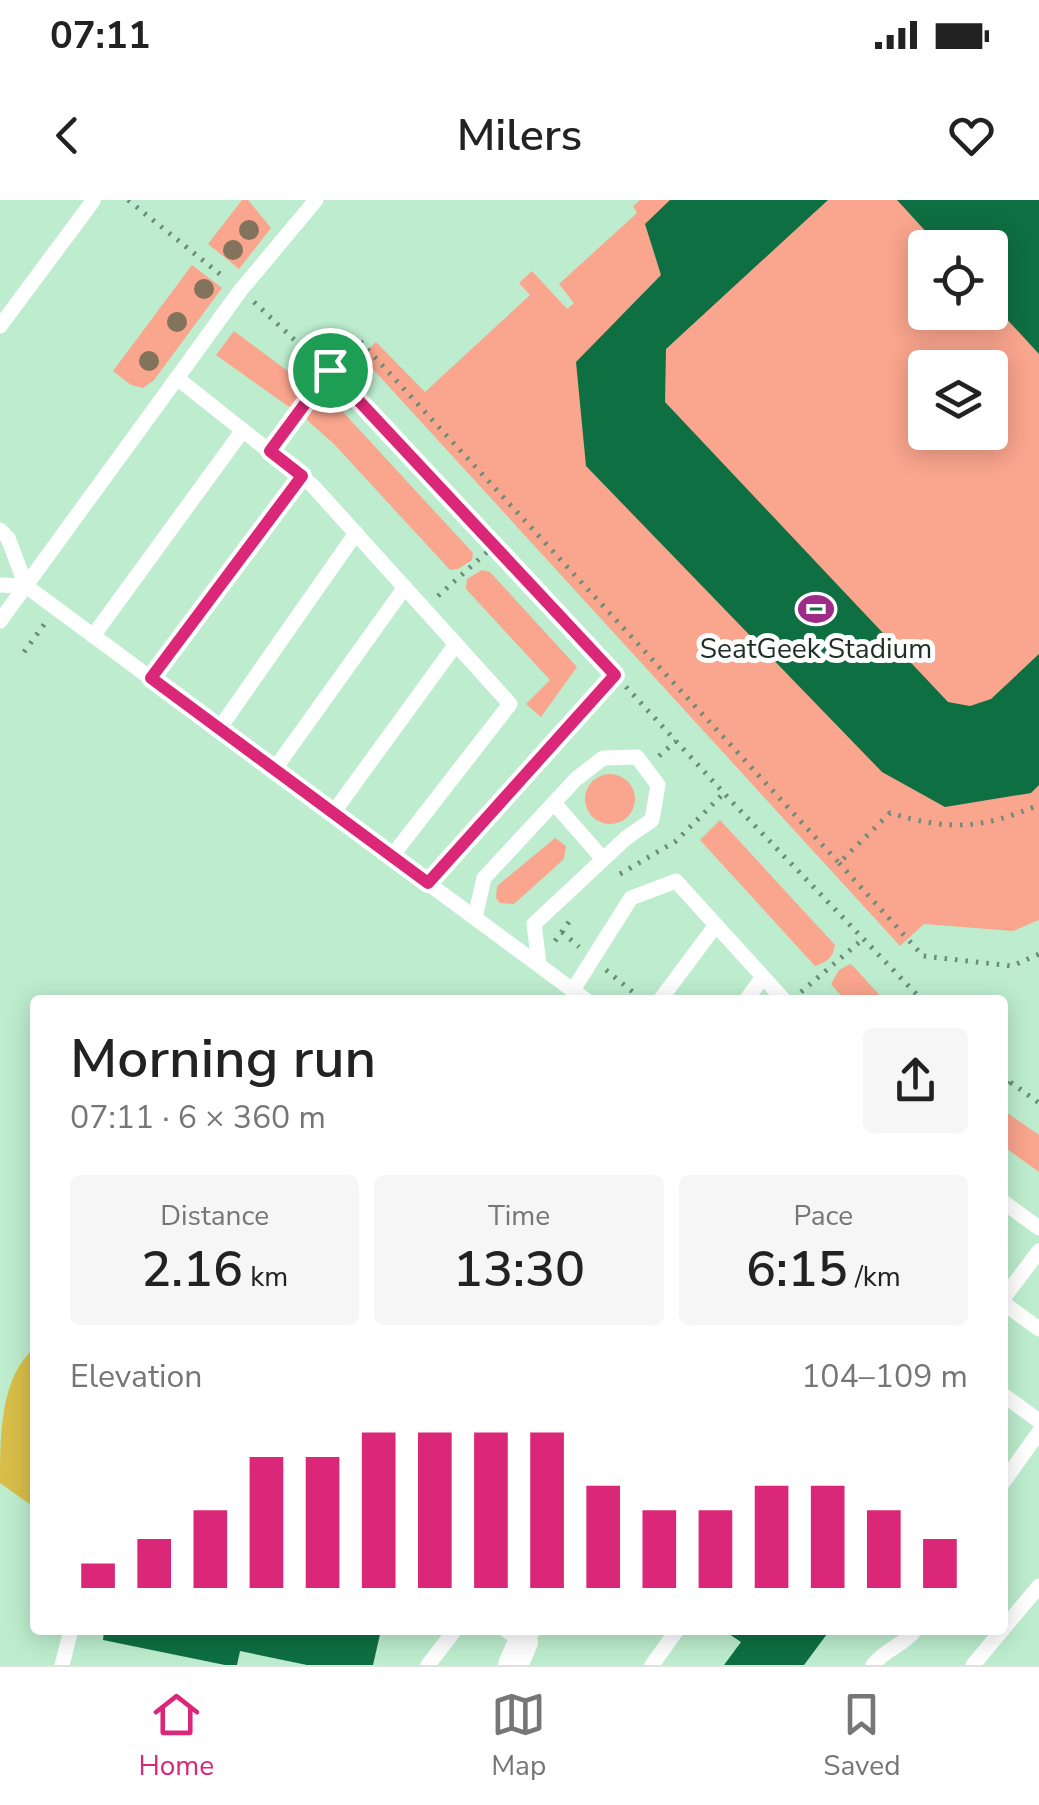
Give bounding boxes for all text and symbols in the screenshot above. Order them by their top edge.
text: 07:11 [50,10,151,61]
text: Milers [457,105,582,166]
icon: back [40,108,95,163]
icon: heart [944,108,999,163]
map controls [908,230,1008,450]
button: locate [908,230,1008,330]
pin [288,328,373,413]
icon: arrive [303,343,358,398]
button: layers [908,350,1008,450]
sports icon: SeatGeek Stadium [797,590,835,628]
place label: SeatGeek Stadium [700,630,932,668]
text: Morning run [70,1021,376,1096]
button: share [863,1028,968,1133]
text: 07:11 · 6 × 360 m [70,1096,326,1139]
text: Distance [160,1197,269,1235]
text: Time [488,1197,550,1235]
text: Pace [794,1197,853,1235]
text: 2.16 [141,1235,243,1304]
text: 13:30 [453,1235,585,1304]
text: 6:15 [746,1235,848,1304]
text: km [243,1258,288,1296]
text: /km [848,1258,901,1296]
text: Elevation [70,1355,203,1398]
text: 104–109 m [801,1355,968,1398]
tab: Home [138,1687,214,1785]
tab: Map [491,1687,546,1785]
tab: Saved [823,1687,901,1785]

